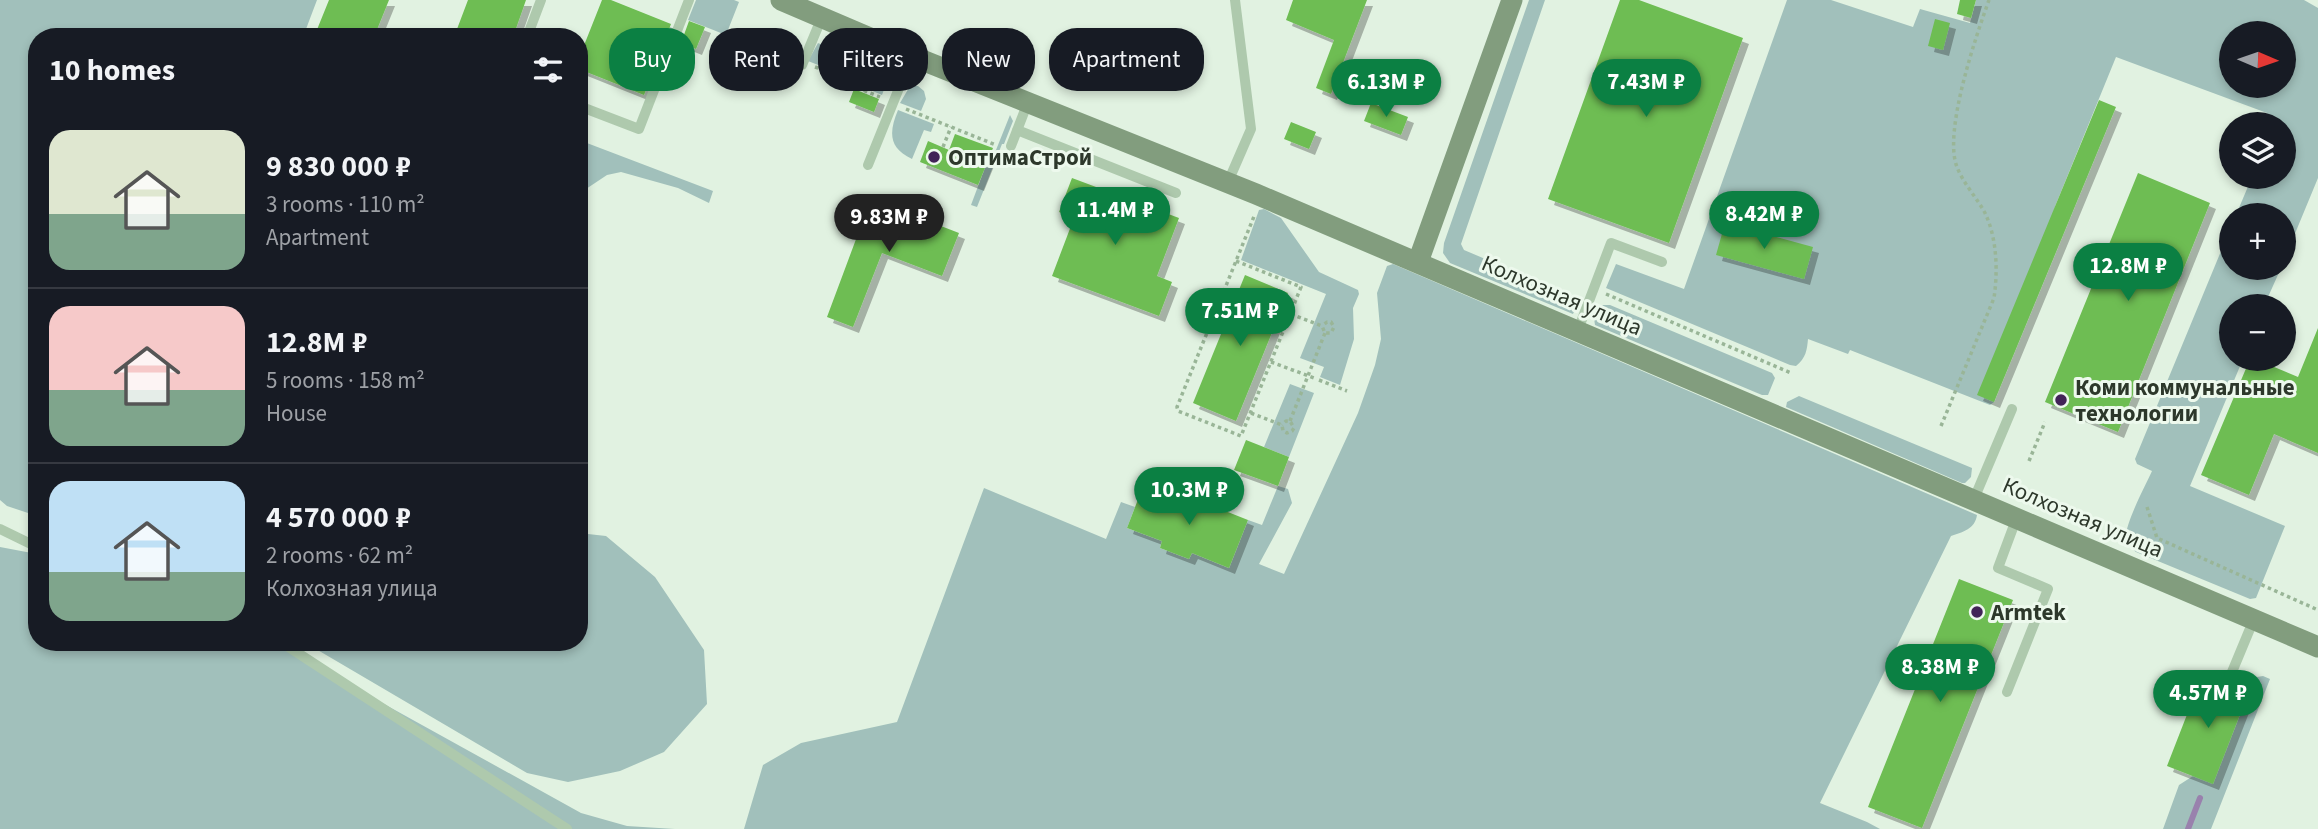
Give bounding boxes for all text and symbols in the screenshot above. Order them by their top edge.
north arrow [2219,21,2296,98]
map controls [2219,21,2296,371]
chip: Buy [609,28,695,91]
chip: Rent [709,28,804,91]
chip: Filters [818,28,928,91]
chip: New [942,28,1035,91]
chip: Apartment [1049,28,1204,91]
text: 10 homes [49,49,175,92]
icon: filters [529,51,567,89]
pin: 6.13M ₽ [1321,60,1451,119]
pin: 7.43M ₽ [1581,60,1711,119]
text: 6.13M ₽ [1347,65,1425,98]
text: 7.43M ₽ [1607,65,1685,98]
button: layers [2219,112,2296,189]
place label: ОптимаСтрой [948,141,1092,174]
text: 9 830 000 ₽ [266,145,411,188]
marker: ОптимаСтрой [926,149,942,165]
icon: home [105,158,189,242]
text: 3 rooms · 110 m² [266,188,425,221]
pin: 11.4M ₽ [1050,188,1180,247]
pin: 8.42M ₽ [1699,191,1829,251]
text: 11.4M ₽ [1076,193,1154,226]
pin: 9.83M ₽ [824,194,954,254]
text: 8.42M ₽ [1725,197,1803,230]
text: 9.83M ₽ [850,200,928,233]
button: + [2219,203,2296,280]
text: Apartment [266,221,369,254]
pin: 12.8M ₽ [2063,244,2193,303]
street label: Колхозная улица [1476,247,1647,344]
text: 12.8M ₽ [2089,249,2167,282]
pin: 7.51M ₽ [1175,288,1305,348]
text: 7.51M ₽ [1201,294,1279,327]
button: − [2219,294,2296,371]
text: 12.8M ₽ [266,321,367,364]
icon: home [105,334,189,418]
text: 5 rooms · 158 m² [266,364,425,397]
place label: Коми коммунальные технологии [2075,371,2295,430]
marker: Коми коммунальные технологии [2053,392,2069,408]
text: House [266,397,327,430]
pin: 10.3M ₽ [1124,468,1254,527]
street label: Колхозная улица [1997,469,2168,566]
text: 10.3M ₽ [1150,473,1228,506]
text: 4 570 000 ₽ [266,496,411,539]
icon: home [105,509,189,593]
text: 2 rooms · 62 m² [266,539,413,572]
text: Колхозная улица [266,572,438,605]
place label: Armtek [1990,596,2066,629]
marker: Armtek [1969,604,1985,620]
pin: 8.38M ₽ [1875,644,2005,704]
text: 8.38M ₽ [1901,650,1979,683]
pin: 4.57M ₽ [2143,670,2273,730]
text: 4.57M ₽ [2169,676,2247,709]

